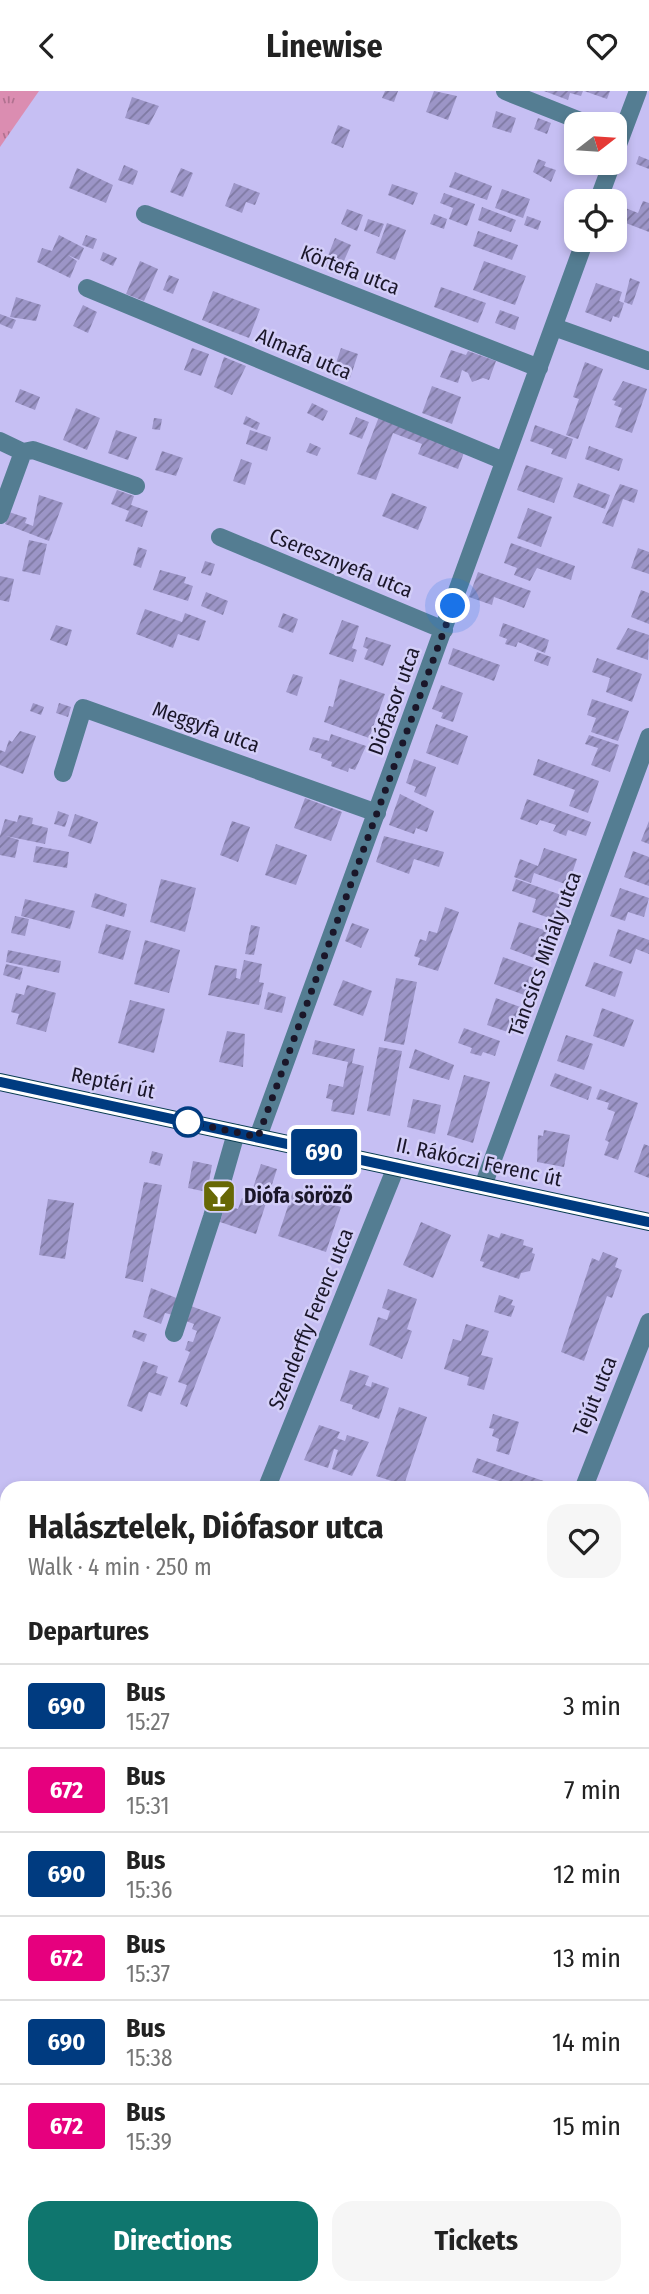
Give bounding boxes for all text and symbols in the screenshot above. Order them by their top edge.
icon: back [28,27,66,65]
text: Linewise [266,27,383,65]
icon: heart [583,27,621,65]
north arrow [564,112,626,175]
map controls [564,112,627,252]
button: locate [564,189,627,252]
street label: Körtefa utca [297,239,403,301]
street label: Almafa utca [253,322,355,386]
street label: Cseresznyefa utca [265,522,417,604]
your location [435,588,470,623]
street label: Diófasor utca [362,643,426,759]
street label: Meggyfa utca [149,696,263,758]
street label: Táncsics Mihály utca [503,868,587,1040]
street label: Reptéri út [69,1061,157,1105]
unlabelled marker [173,1107,203,1137]
line badge: 690 [284,1129,364,1175]
street label: II. Rákóczi Ferenc út [394,1132,564,1192]
text: 690 [305,1138,343,1166]
bar icon: Diófa söröző [200,1177,238,1215]
place label: Diófa söröző [244,1183,353,1209]
street label: Szenderffy Ferenc utca [263,1224,359,1414]
street label: Tejút utca [567,1352,623,1440]
button: heart [547,1504,621,1578]
text: Halásztelek, Diófasor utca [28,1507,384,1547]
text: Walk · 4 min · 250 m [28,1553,212,1581]
text: Departures [28,1616,149,1647]
text: Bus [126,1677,165,1708]
text: 3 min [563,1691,621,1722]
text: 690 [48,1692,85,1720]
text: 15:27 [126,1708,170,1736]
text: Bus [126,1761,165,1792]
text: 7 min [564,1775,621,1806]
text: 672 [50,1776,83,1804]
text: 15:31 [126,1792,169,1820]
text: Bus [126,1845,165,1876]
text: 12 min [553,1859,621,1890]
text: 690 [48,1860,85,1888]
text: 15:36 [126,1876,172,1904]
text: Bus [126,1929,165,1960]
text: 13 min [553,1943,621,1974]
text: 672 [50,1944,83,1972]
text: 15:37 [126,1960,170,1988]
text: Bus [126,2013,165,2044]
text: 14 min [552,2027,621,2058]
text: 690 [48,2028,85,2056]
text: 15:38 [126,2044,172,2072]
text: Bus [126,2097,165,2128]
text: 15 min [553,2111,621,2142]
text: 672 [50,2112,83,2140]
text: 15:39 [126,2128,172,2156]
button: Directions [28,2201,318,2281]
button: Tickets [332,2201,621,2281]

